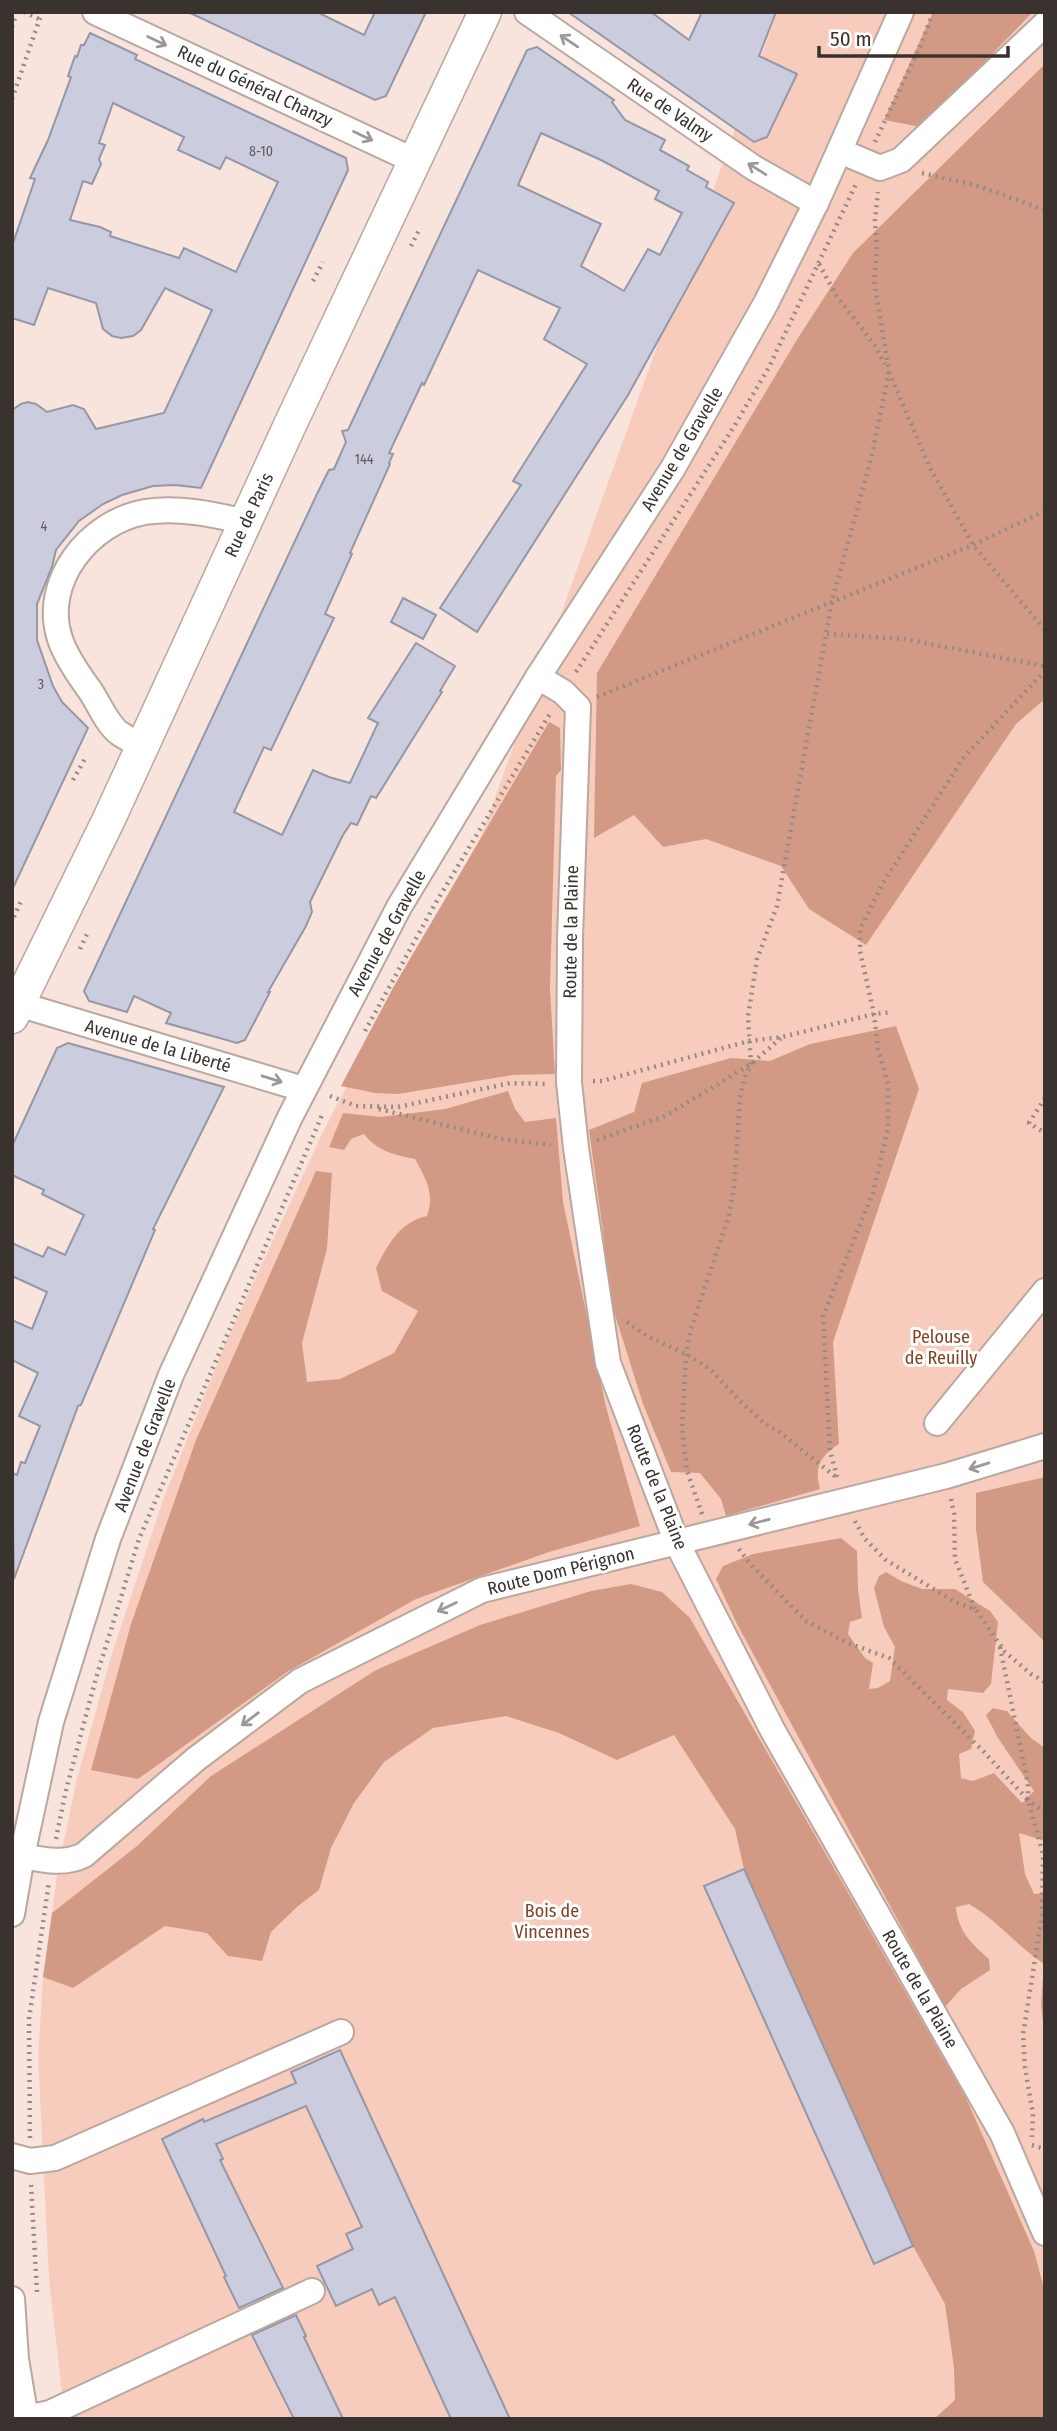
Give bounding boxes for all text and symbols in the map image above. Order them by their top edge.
scale bar [819,14,1008,58]
text: 50 m [830,26,872,52]
one-way arrow [560,34,579,48]
one-way arrow [146,35,167,48]
street label: Rue du Général Chanzy [174,40,336,132]
street label: Rue de Valmy [623,73,717,147]
one-way arrow [353,131,374,144]
house number: 8-10 [249,143,273,160]
one-way arrow [748,162,767,177]
street label: Avenue de Gravelle [636,383,728,515]
house number: 144 [354,451,374,468]
street label: Rue de Paris [220,469,278,561]
house number: 4 [41,518,48,535]
house number: 3 [38,676,44,693]
street label: Route de la Plaine [559,865,583,999]
street label: Avenue de Gravelle [343,866,431,1000]
street label: Avenue de la Liberté [83,1015,233,1077]
one-way arrow [260,1074,282,1086]
park label: Pelouse de Reuilly [905,1326,977,1369]
street label: Avenue de Gravelle [109,1375,181,1515]
street label: Route de la Plaine [622,1421,692,1553]
one-way arrow [969,1460,991,1473]
one-way arrow [748,1517,770,1530]
street label: Route Dom Pérignon [485,1542,637,1600]
one-way arrow [437,1601,458,1615]
one-way arrow [241,1711,260,1726]
park label: Bois de Vincennes [515,1900,590,1943]
street label: Route de la Plaine [877,1926,963,2052]

